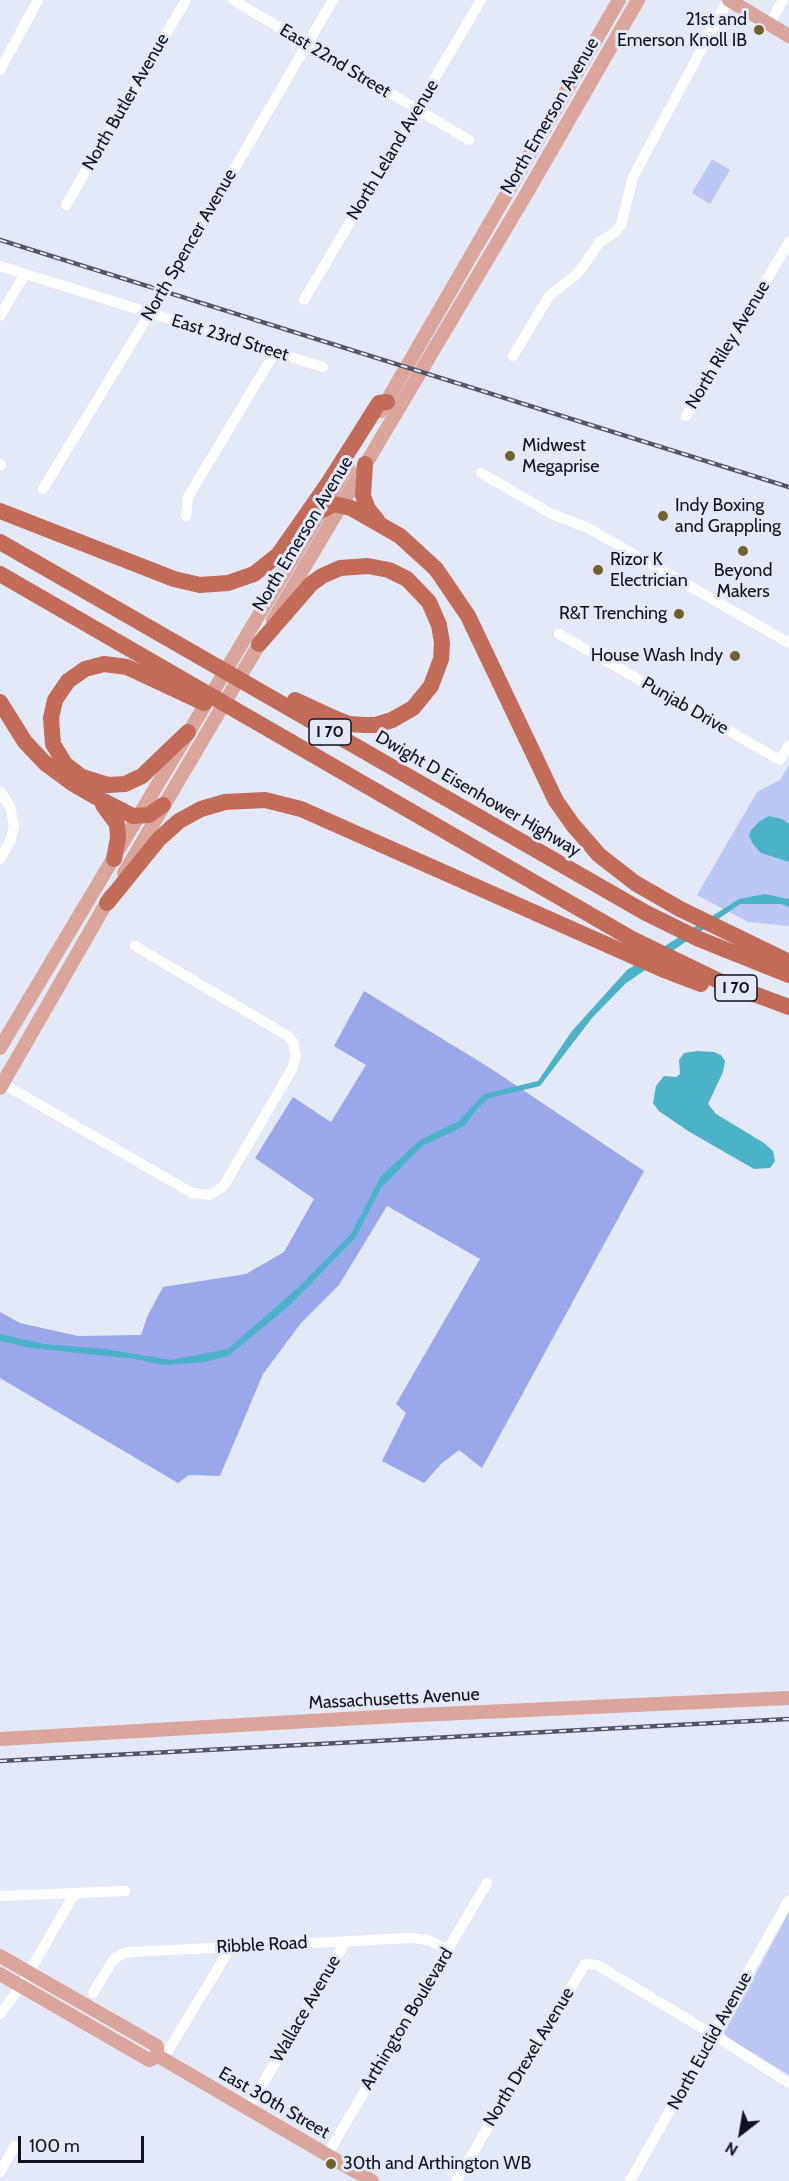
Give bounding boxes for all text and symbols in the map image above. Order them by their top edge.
place label: 21st and Emerson Knoll IB [617,9,747,52]
street label: East 22nd Street [276,19,394,103]
marker: 21st and Emerson Knoll IB [752,23,766,37]
street label: North Butler Avenue [78,30,174,174]
street label: North Emerson Avenue [496,34,604,198]
street label: North Leland Avenue [343,76,443,224]
street label: North Spencer Avenue [137,165,241,325]
street label: North Riley Avenue [681,277,775,413]
street label: East 23rd Street [169,310,291,366]
place label: Midwest Megaprise [522,435,599,478]
marker: Midwest Megaprise [503,449,517,463]
street label: North Emerson Avenue [248,453,358,615]
place label: Indy Boxing and Grappling [675,495,781,538]
marker: Indy Boxing and Grappling [656,509,670,523]
marker: Beyond Makers [736,544,750,558]
place label: Rizor K Electrician [610,549,688,592]
place label: Beyond Makers [714,560,772,602]
marker: Rizor K Electrician [591,563,605,577]
place label: R&T Trenching [559,603,667,625]
marker: R&T Trenching [672,607,686,621]
place label: House Wash Indy [591,645,723,667]
marker: House Wash Indy [728,649,742,663]
street label: Punjab Drive [638,673,732,739]
road number: I 70 [309,719,351,745]
street label: Dwight D Eisenhower Highway [372,726,584,862]
road number: I 70 [715,975,757,1001]
street label: Massachusetts Avenue [308,1684,480,1714]
street label: Ribble Road [216,1932,308,1958]
street label: Arthington Boulevard [356,1944,458,2094]
street label: Wallace Avenue [267,1951,345,2067]
street label: North Euclid Avenue [663,1968,757,2114]
street label: North Drexel Avenue [479,1984,579,2130]
street label: East 30th Street [215,2062,333,2144]
north arrow [711,2103,771,2163]
scale bar [21,2124,147,2162]
text: 100 m [29,2135,80,2157]
text: N [722,2138,741,2160]
place label: 30th and Arthington WB [343,2153,531,2175]
marker: 30th and Arthington WB [324,2157,338,2171]

